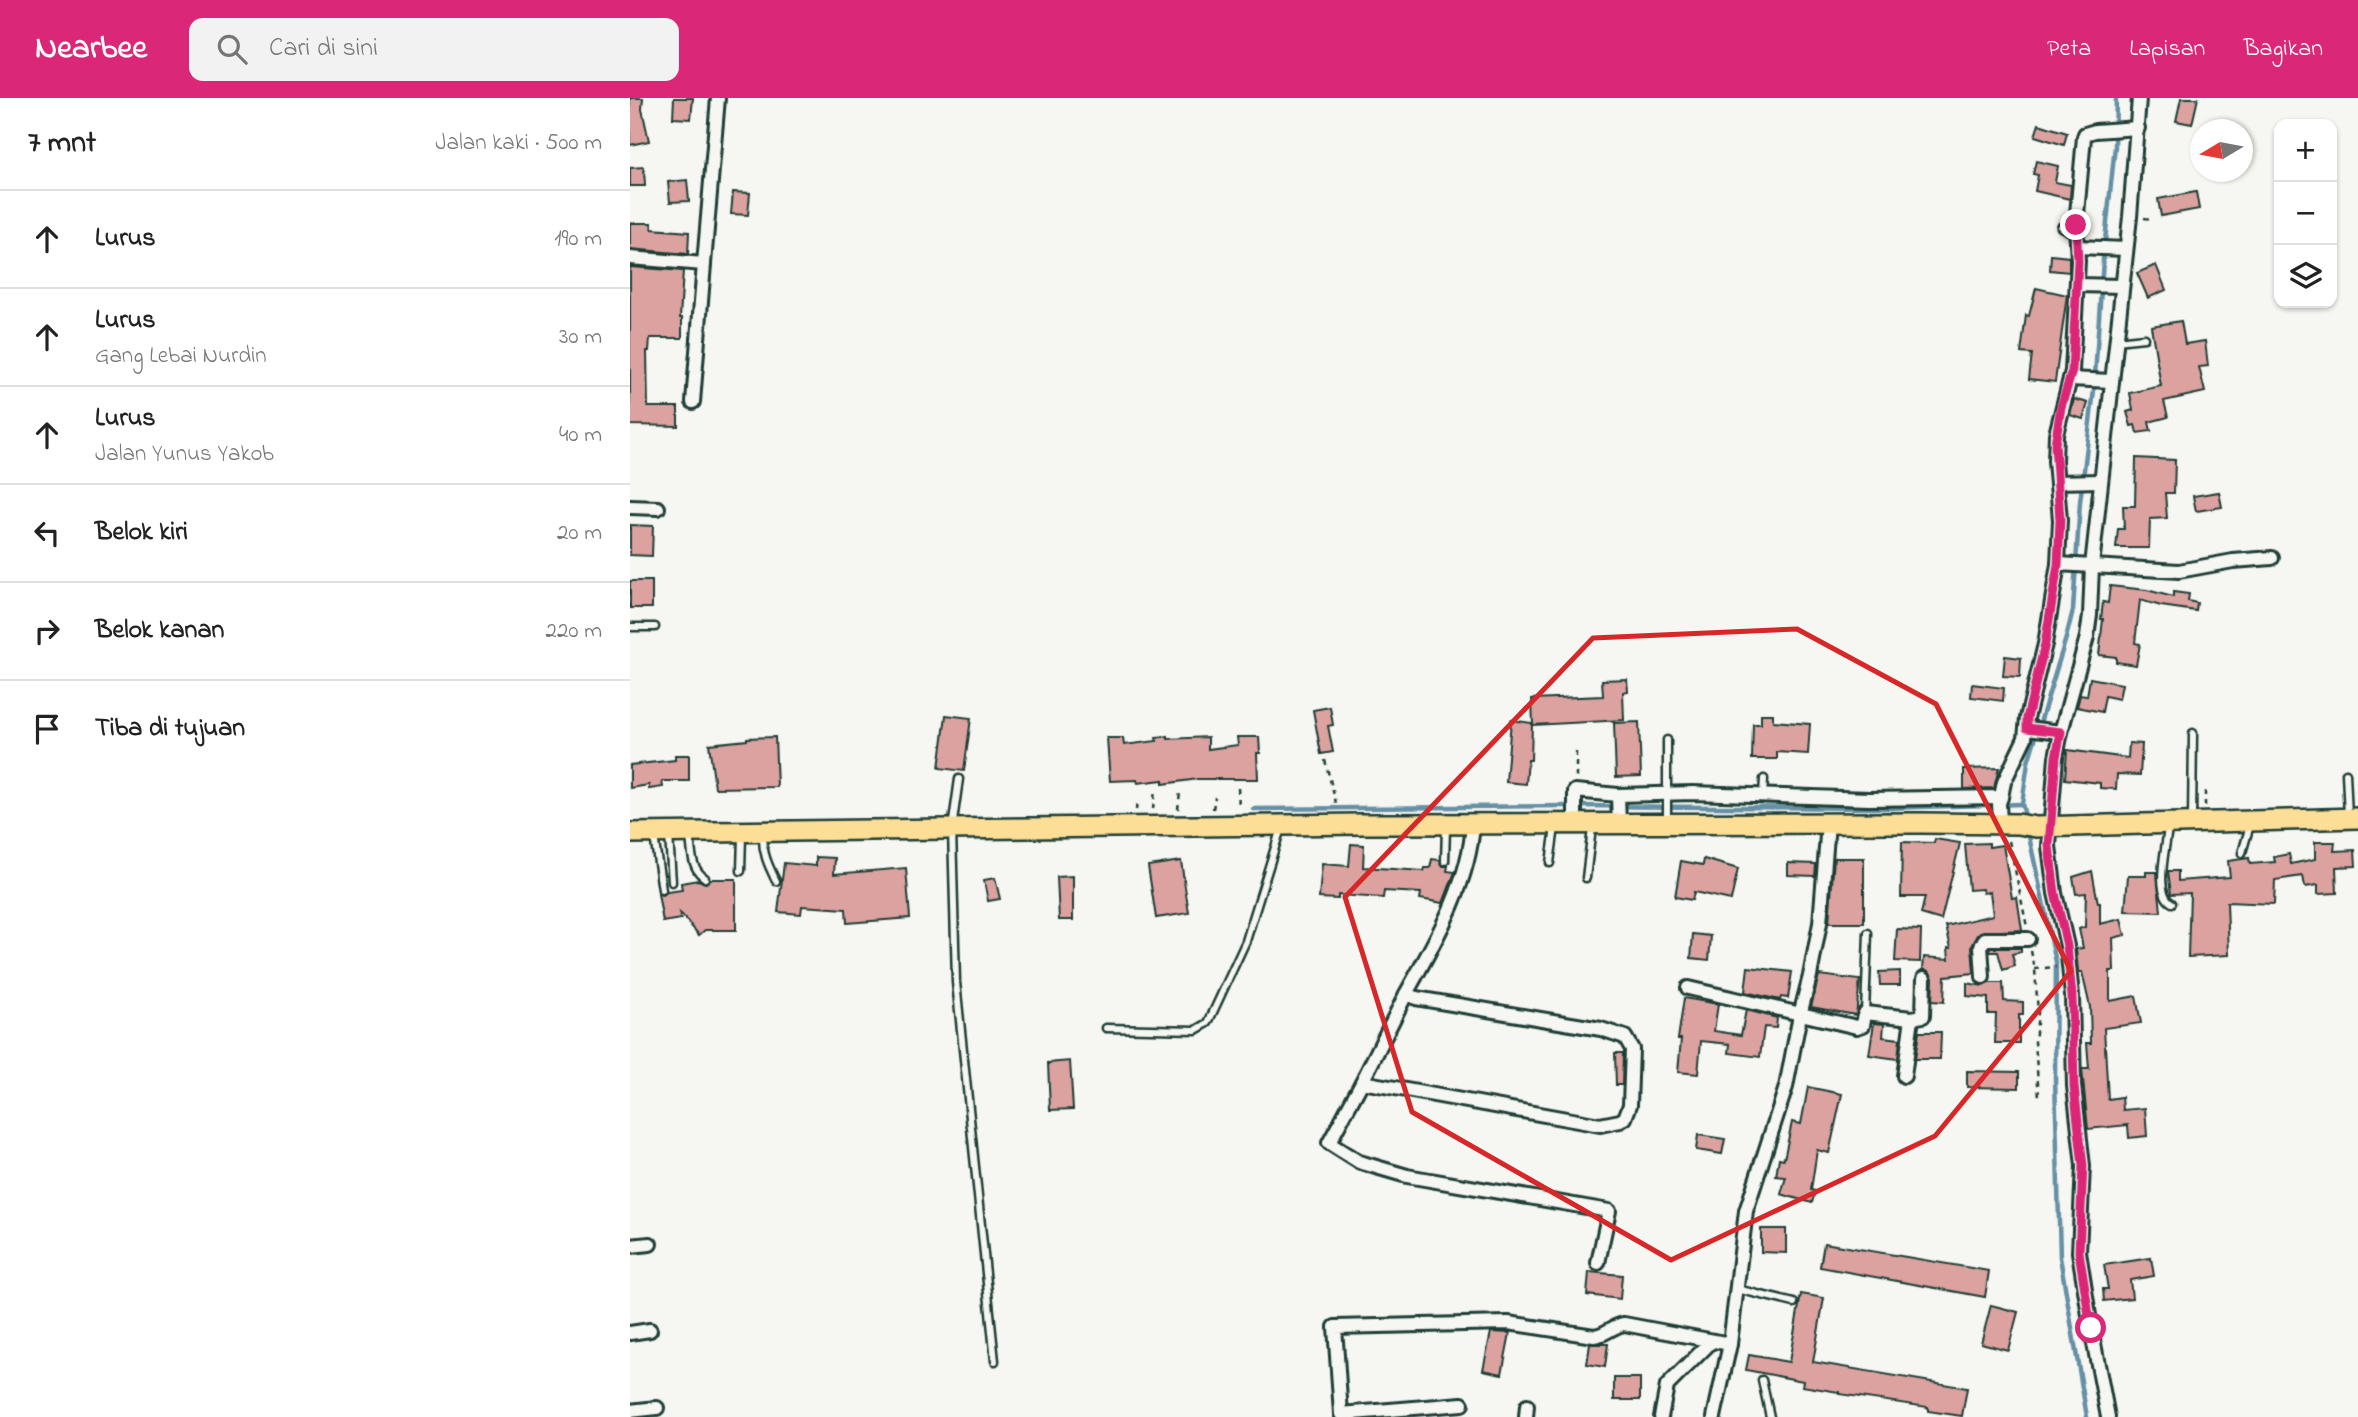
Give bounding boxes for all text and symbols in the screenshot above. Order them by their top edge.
search box [189,18,679,81]
text: Nearbee [35,25,147,73]
icon: search [213,30,251,68]
text: Cari di sini [269,30,378,68]
text: Peta [2047,32,2091,67]
text: Lapisan [2129,32,2205,67]
text: Bagikan [2243,32,2323,67]
north arrow [2190,119,2253,182]
map controls [2274,119,2337,308]
button: + [2274,119,2337,182]
text: 7 mnt [28,122,96,166]
text: Jalan kaki · 500 m [435,127,602,160]
button: − [2274,182,2337,245]
route end [2060,209,2091,240]
icon: ahead [28,220,66,258]
text: Lurus [95,220,156,258]
text: 190 m [554,223,602,256]
button: layers [2274,245,2337,308]
text: Lurus [95,302,156,340]
icon: ahead [28,318,66,356]
text: 30 m [559,321,602,354]
text: Gang Lebai Nurdin [95,340,267,373]
text: Lurus [95,400,156,438]
icon: ahead [28,416,66,454]
text: 40 m [559,419,602,452]
text: Jalan Yunus Yakob [95,438,274,471]
icon: left [28,514,66,552]
text: Belok kiri [95,514,188,552]
text: 20 m [557,517,602,550]
icon: right [28,612,66,650]
text: Belok kanan [95,612,224,650]
text: 220 m [546,615,602,648]
icon: arrive [28,710,66,748]
text: Tiba di tujuan [95,710,245,748]
route start [2075,1312,2106,1343]

